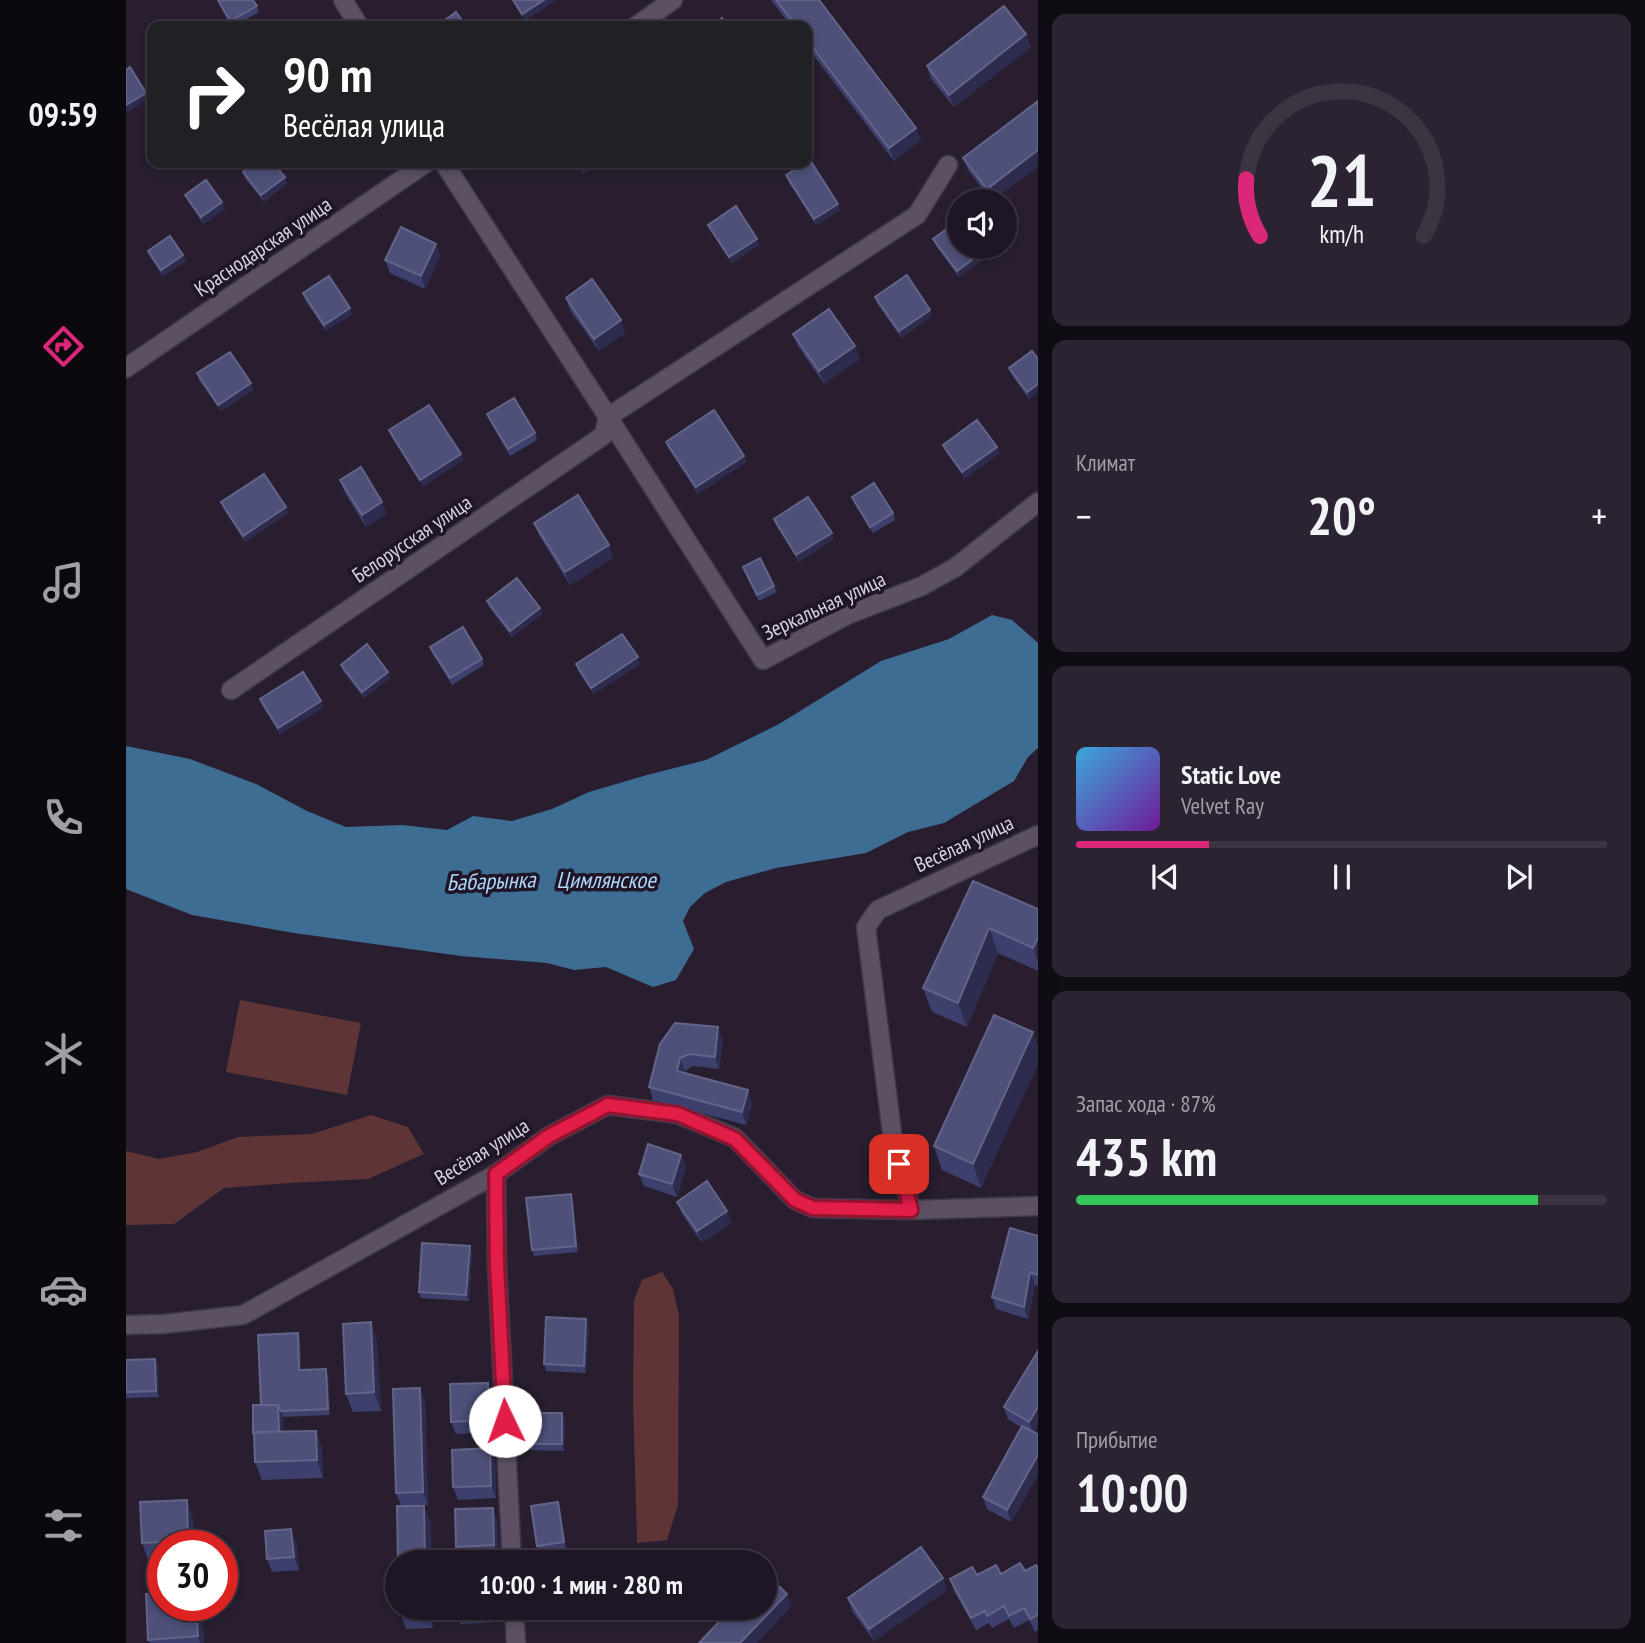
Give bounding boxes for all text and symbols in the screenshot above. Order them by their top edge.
text: 90 m [283,42,372,106]
icon: right [168,49,259,140]
text: 09:59 [28,93,98,135]
text: Весёлая улица [283,104,445,146]
text: 21 [1307,132,1376,226]
map controls [947,189,1017,259]
button: sound [947,189,1017,259]
street label: Краснодарская улица [189,191,337,302]
text: km/h [1319,218,1364,250]
icon: directions [39,322,88,371]
text: Климат [1076,448,1135,477]
text: 20° [1307,482,1376,549]
street label: Белорусская улица [347,489,477,589]
text: − [1076,491,1092,540]
text: + [1591,491,1607,540]
icon: music [39,558,88,607]
street label: Зеркальная улица [758,565,890,646]
text: Static Love [1181,758,1281,791]
text: Velvet Ray [1181,791,1264,820]
icon: phone [39,793,88,842]
street label: Весёлая улица [910,809,1018,878]
icon: previous [1146,858,1184,896]
icon: pause [1323,858,1361,896]
icon: next [1500,858,1538,896]
water label: Бабарынка [446,864,538,897]
water label: Цимлянское [556,865,657,894]
icon: climate [39,1029,88,1078]
text: Запас хода · 87% [1076,1089,1216,1118]
street label: Весёлая улица [429,1112,534,1191]
text: 435 km [1076,1123,1217,1190]
pin [869,1134,929,1194]
icon: arrive [880,1145,918,1183]
icon: car [39,1265,88,1314]
position arrow [468,1384,542,1458]
text: Прибытие [1076,1425,1157,1454]
text: 10:00 [1076,1459,1188,1526]
icon: filters [39,1501,88,1550]
speed limit sign: 30 [147,1530,238,1621]
text: 10:00 · 1 мин · 280 m [479,1568,683,1601]

